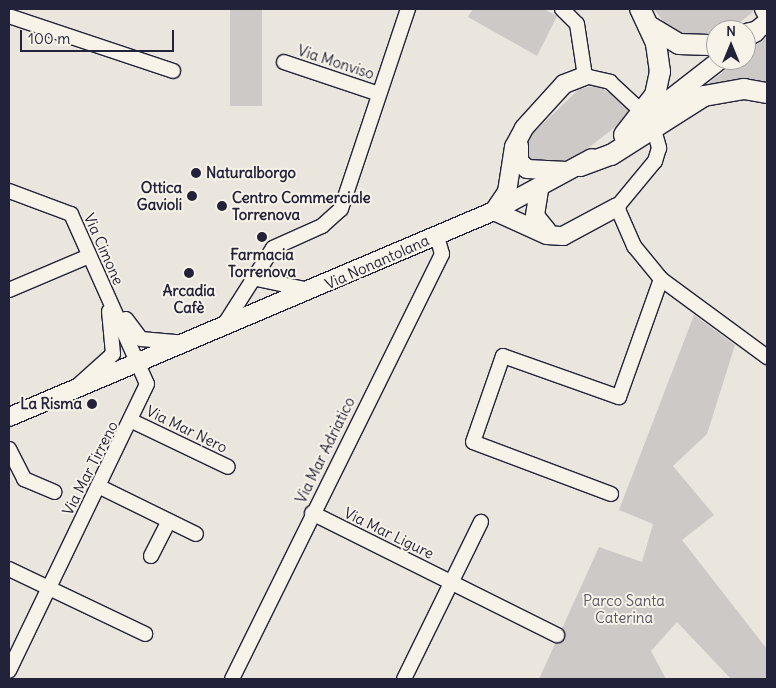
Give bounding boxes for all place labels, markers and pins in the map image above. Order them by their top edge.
place label: Naturalborgo [206,164,296,182]
marker: Naturalborgo [190,167,202,179]
place label: Ottica Gavioli [137,178,182,213]
place label: Centro Commerciale Torrenova [232,188,371,223]
marker: Ottica Gavioli [186,190,198,202]
marker: Centro Commerciale Torrenova [216,200,228,212]
marker: Farmacia Torrenova [256,231,268,243]
place label: Farmacia Torrenova [228,245,296,280]
marker: Arcadia Cafè [183,267,195,279]
place label: Arcadia Cafè [163,281,215,316]
place label: La Risma [20,395,82,413]
marker: La Risma [86,398,98,410]

